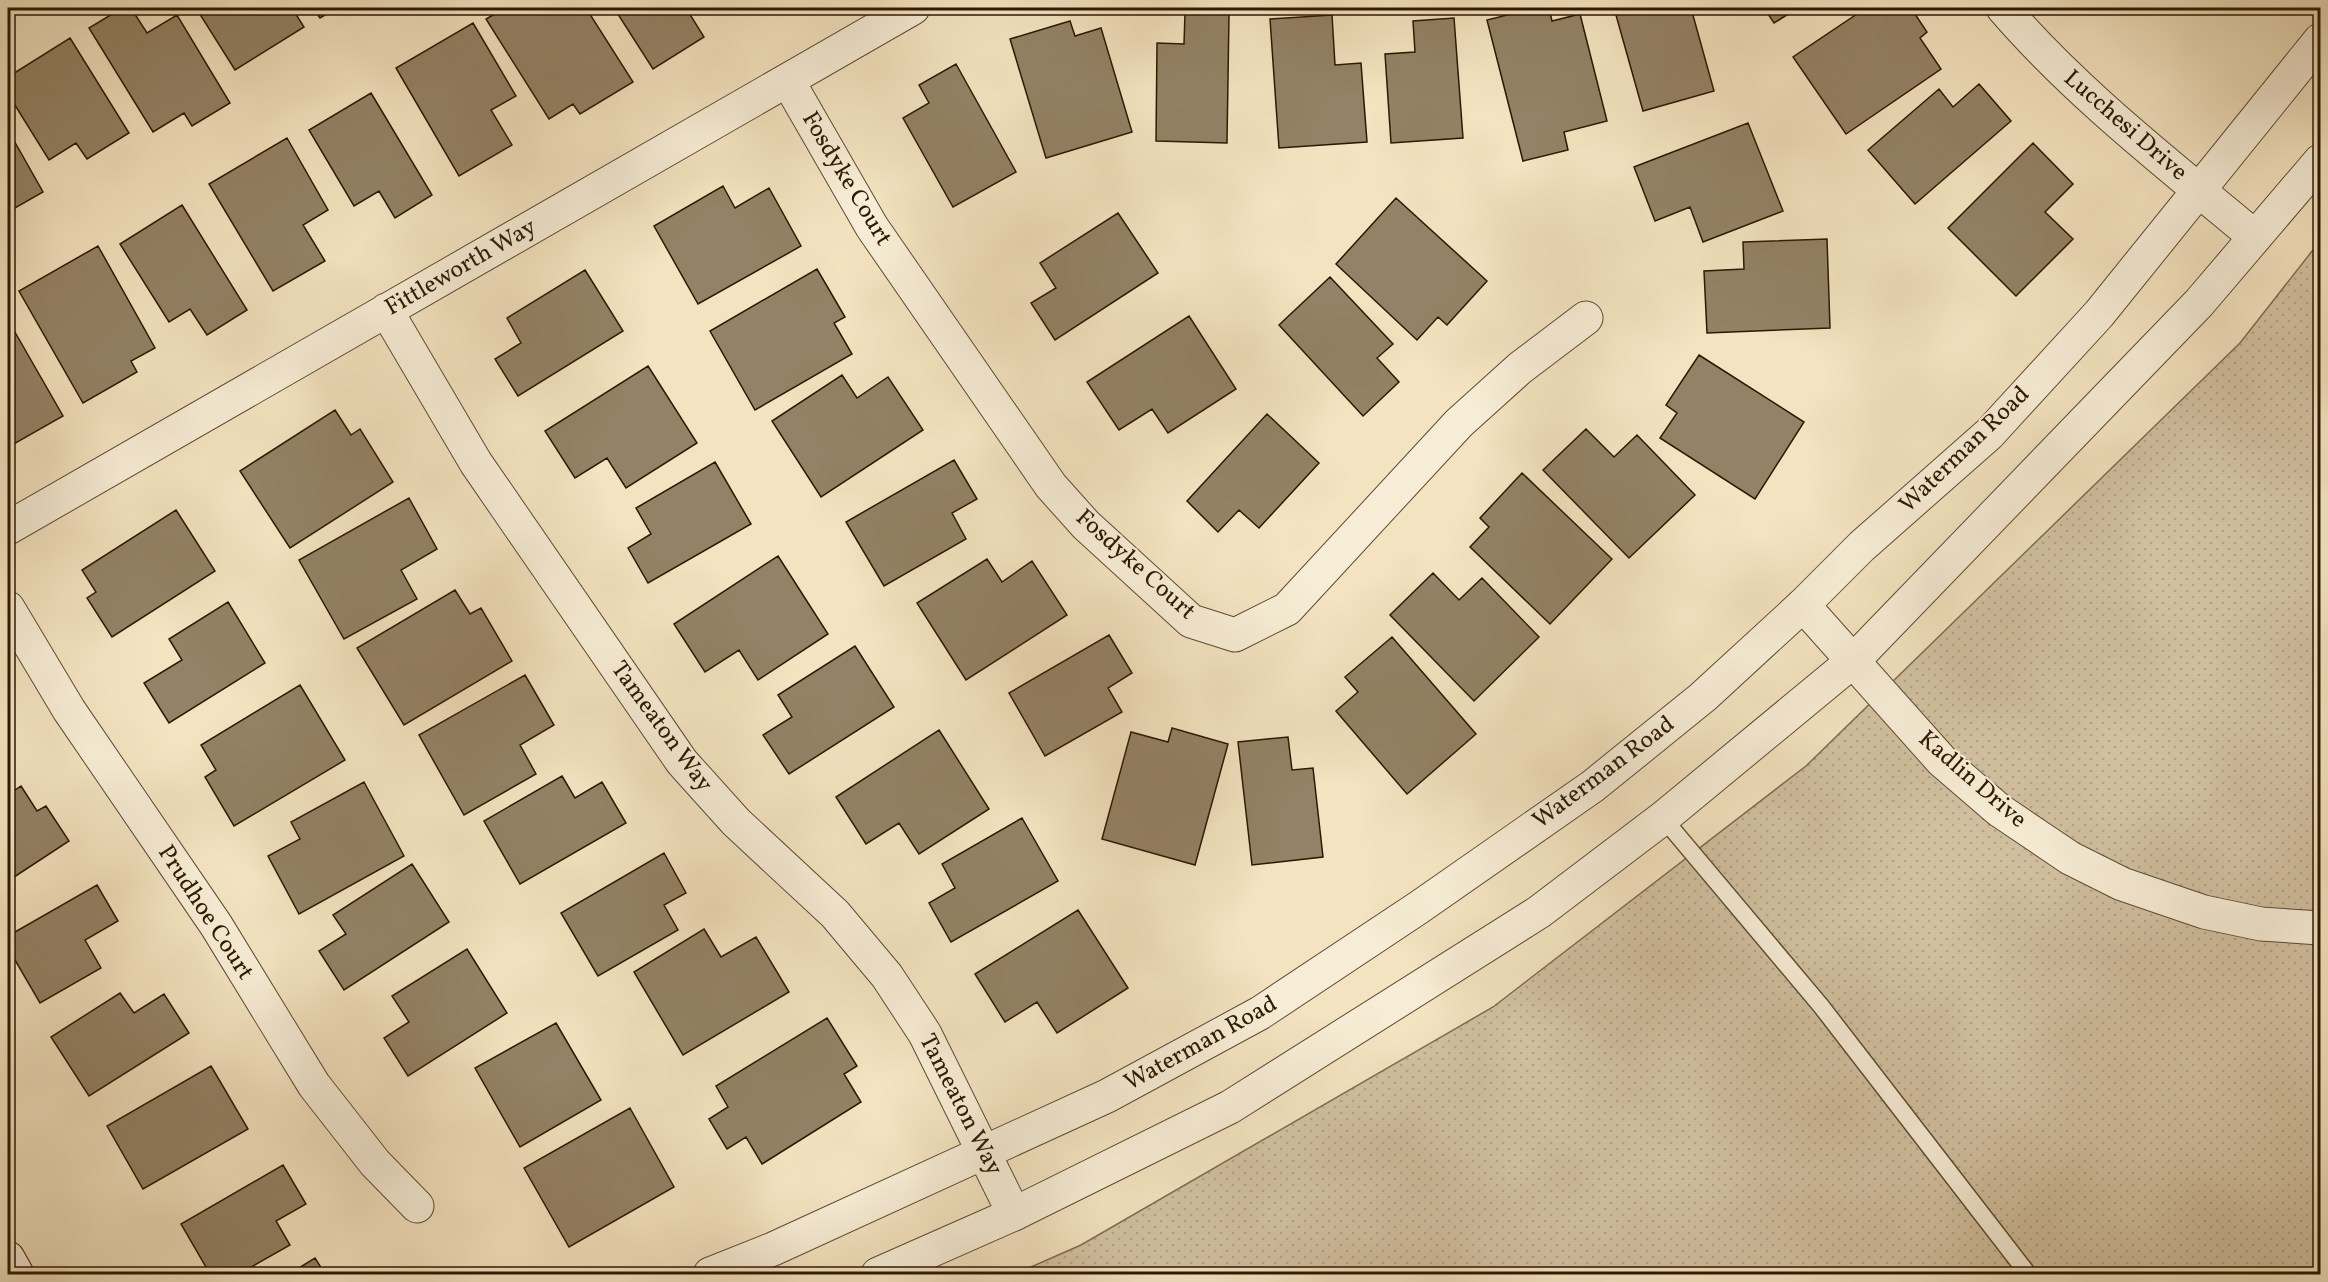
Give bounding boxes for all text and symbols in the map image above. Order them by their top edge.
street label: Lucchesi Drive [2056,63,2194,189]
street label: Fosdyke Court [792,105,900,253]
street label: Fittleworth Way [379,211,543,325]
street label: Waterman Road [1892,379,2038,521]
street label: Fosdyke Court [1067,502,1203,628]
street label: Tameaton Way [602,654,720,800]
street label: Waterman Road [1526,708,1682,838]
street label: Kadlin Drive [1910,723,2034,837]
street label: Prudhoe Court [149,839,261,987]
street label: Waterman Road [1118,988,1284,1100]
street label: Tameaton Way [910,1028,1010,1182]

